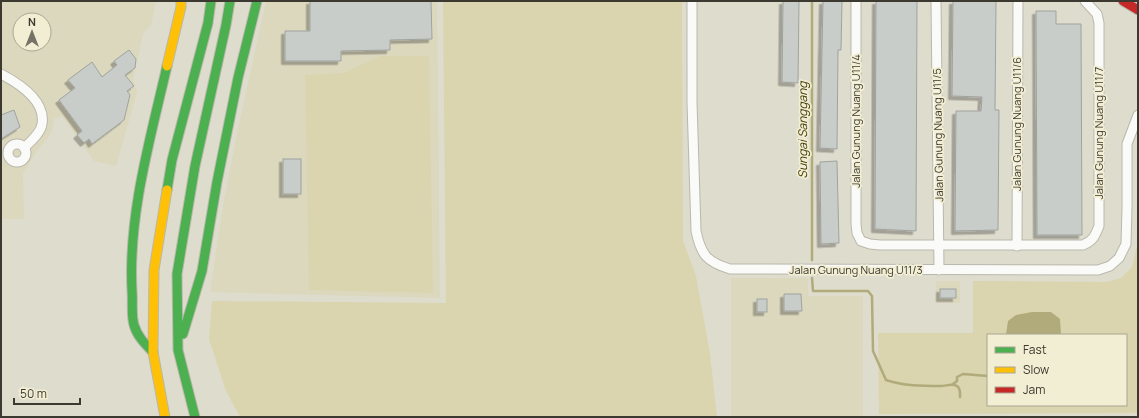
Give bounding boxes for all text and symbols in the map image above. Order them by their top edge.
north arrow [12,12,52,52]
text: N [28,14,36,29]
street label: Jalan Gunung Nuang U11/4 [848,54,863,188]
street label: Jalan Gunung Nuang U11/6 [1009,57,1024,191]
street label: Jalan Gunung Nuang U11/7 [1091,67,1106,199]
street label: Jalan Gunung Nuang U11/5 [929,68,946,202]
water label: Sungai Sanggang [794,81,811,178]
street label: Jalan Gunung Nuang U11/3 [789,262,923,277]
legend [987,334,1127,406]
text: Fast [1023,341,1047,358]
text: Slow [1023,361,1049,378]
scale bar [14,380,80,406]
text: Jam [1023,381,1045,398]
text: 50 m [20,385,47,402]

